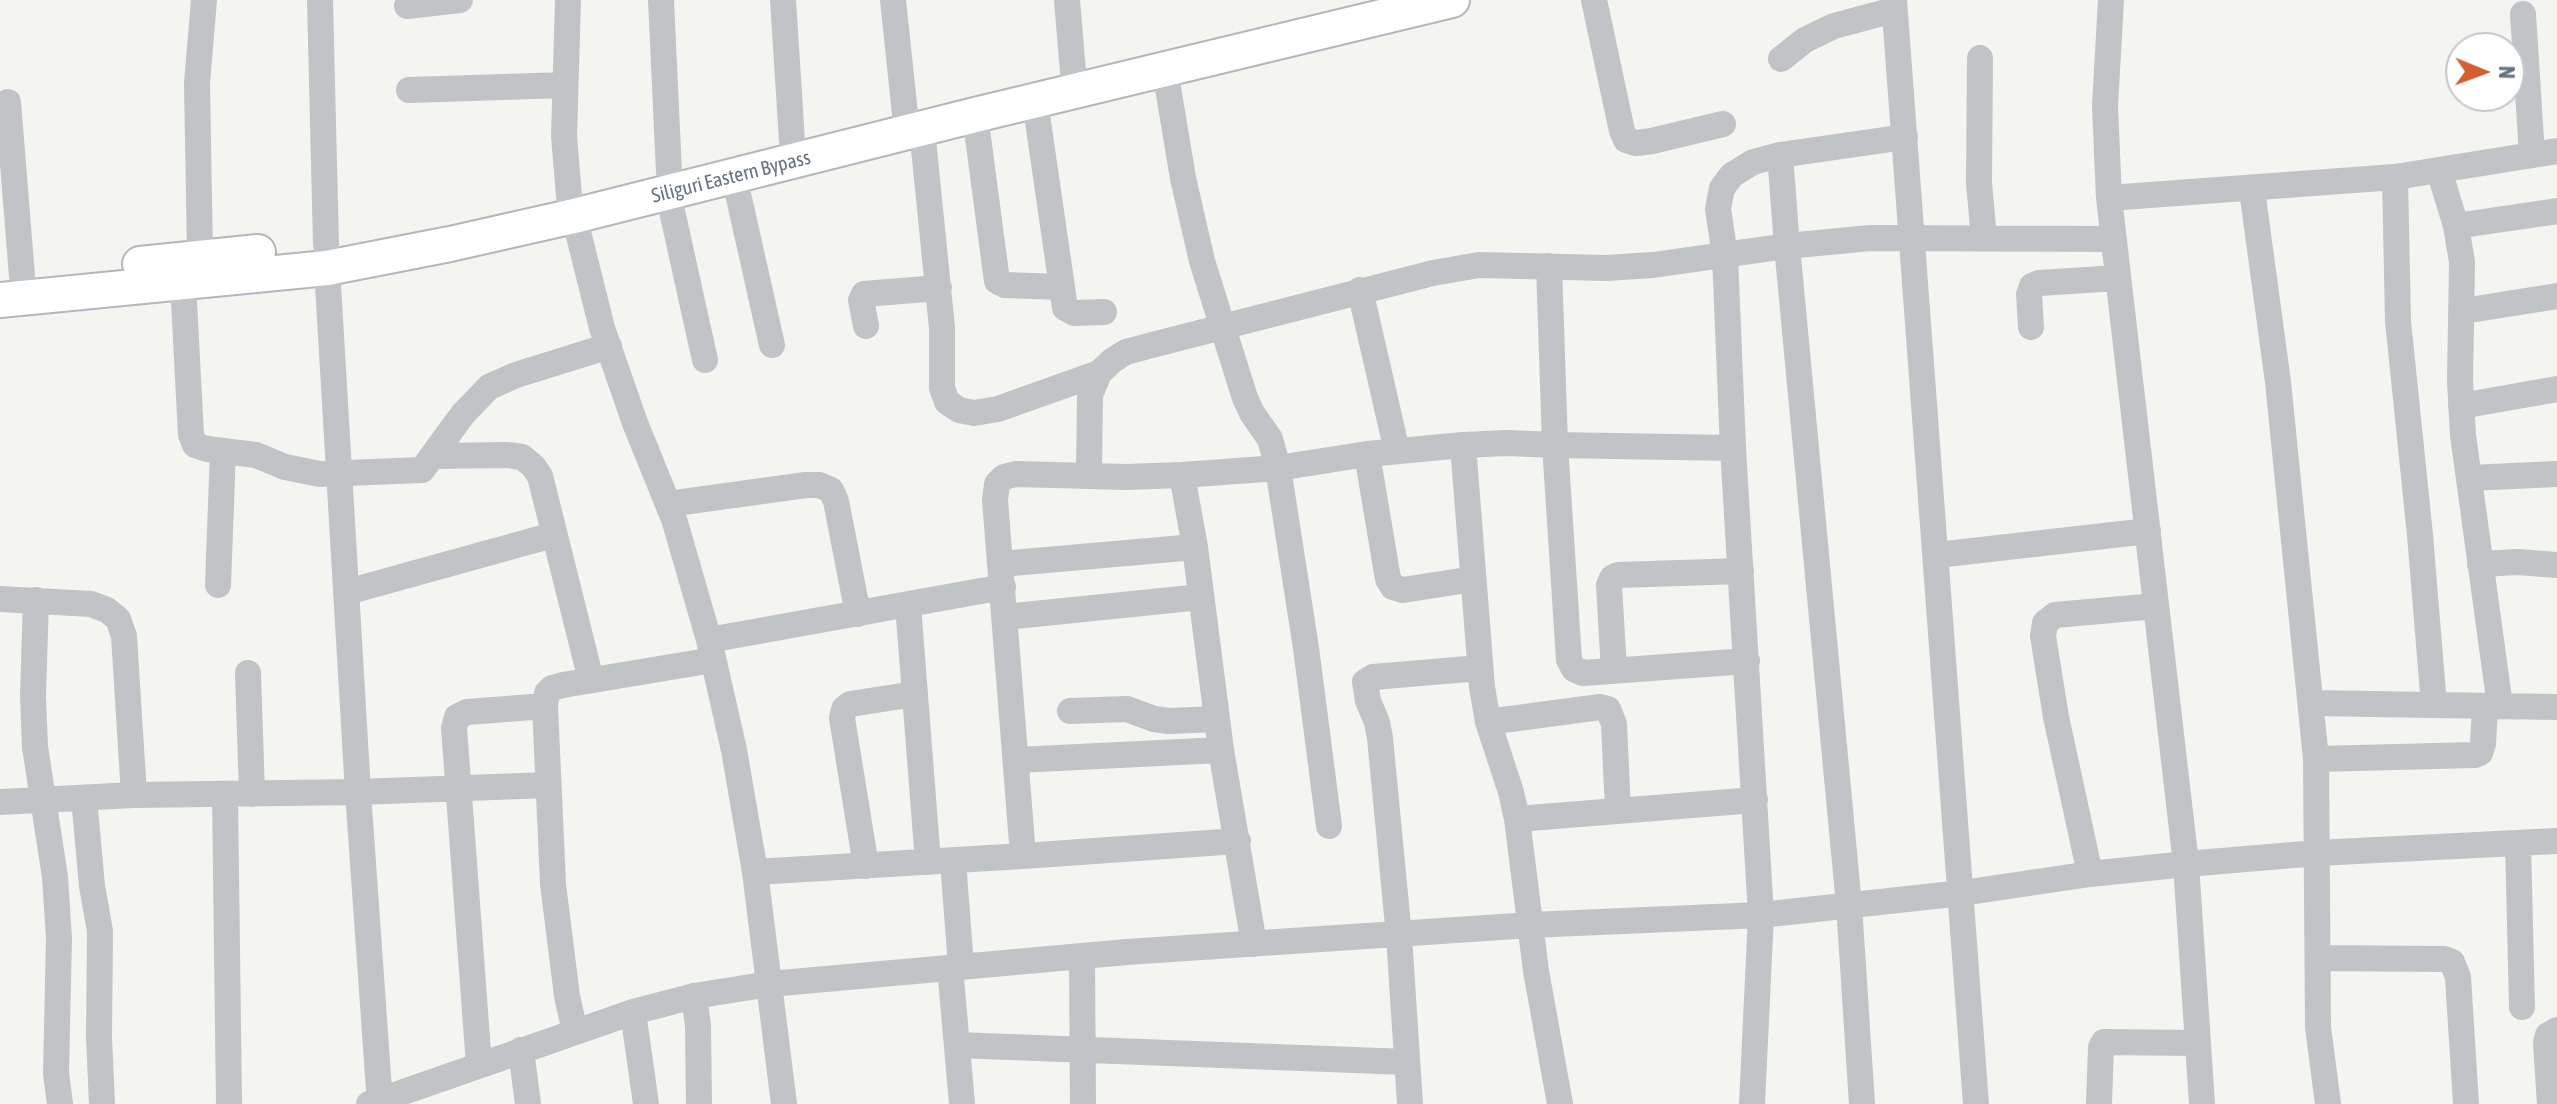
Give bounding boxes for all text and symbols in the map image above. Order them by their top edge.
north arrow [2445,32,2525,112]
text: N [2494,66,2520,79]
street label: Siliguri Eastern Bypass [649,146,813,208]

